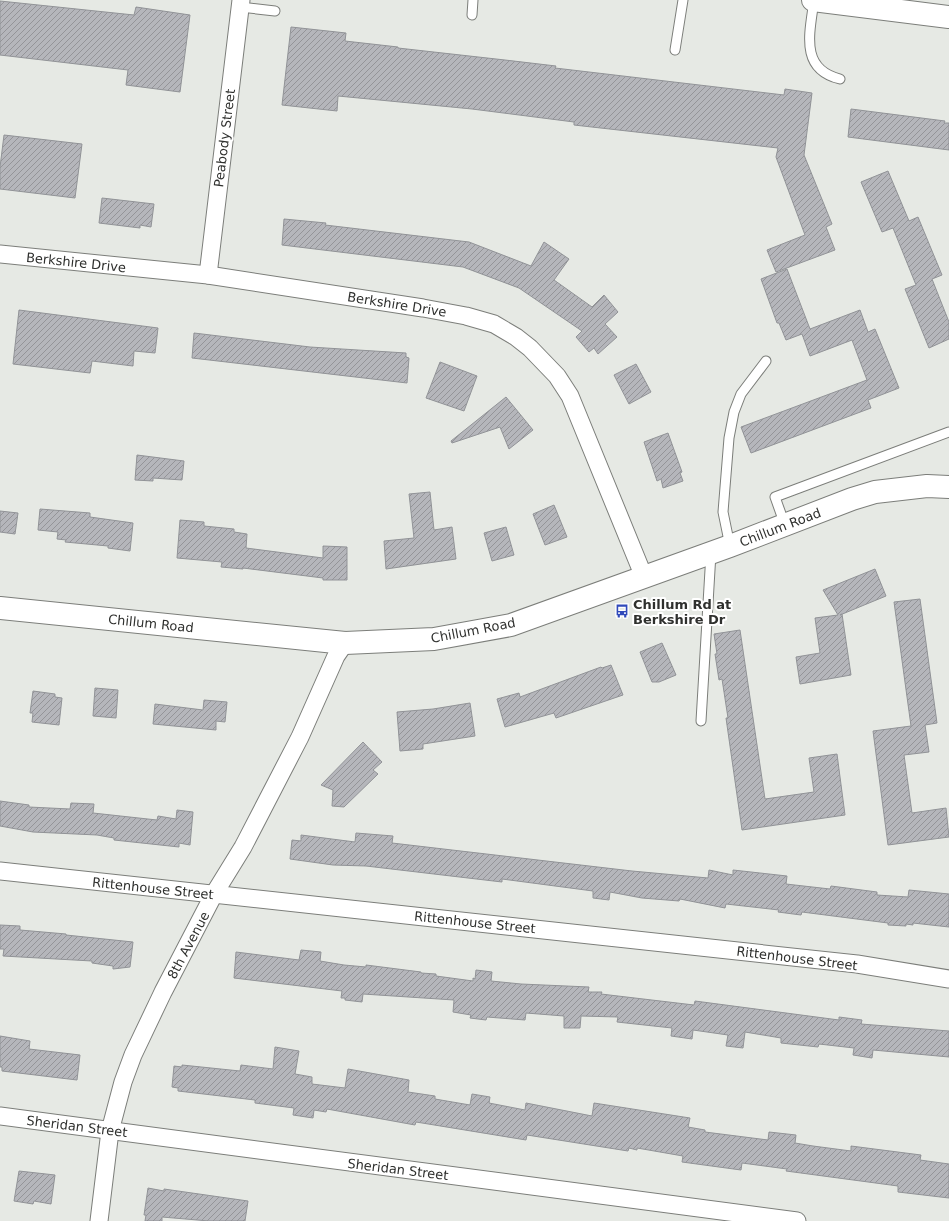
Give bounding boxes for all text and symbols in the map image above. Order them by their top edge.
street label: Peabody Street [211,88,238,188]
street label: Berkshire Drive [25,250,127,275]
street label: Berkshire Drive [346,289,448,320]
street label: Chillum Road [737,505,823,550]
place label: Chillum Rd at Berkshire Dr [633,597,731,627]
bus stop icon: Chillum Rd at Berkshire Dr [614,603,630,619]
street label: Chillum Road [107,612,194,635]
street label: Chillum Road [430,615,517,646]
street label: Rittenhouse Street [92,875,214,902]
street label: 8th Avenue [164,909,212,981]
street label: Rittenhouse Street [414,909,536,936]
street label: Rittenhouse Street [736,944,858,973]
street label: Sheridan Street [26,1113,128,1140]
street label: Sheridan Street [347,1156,449,1183]

